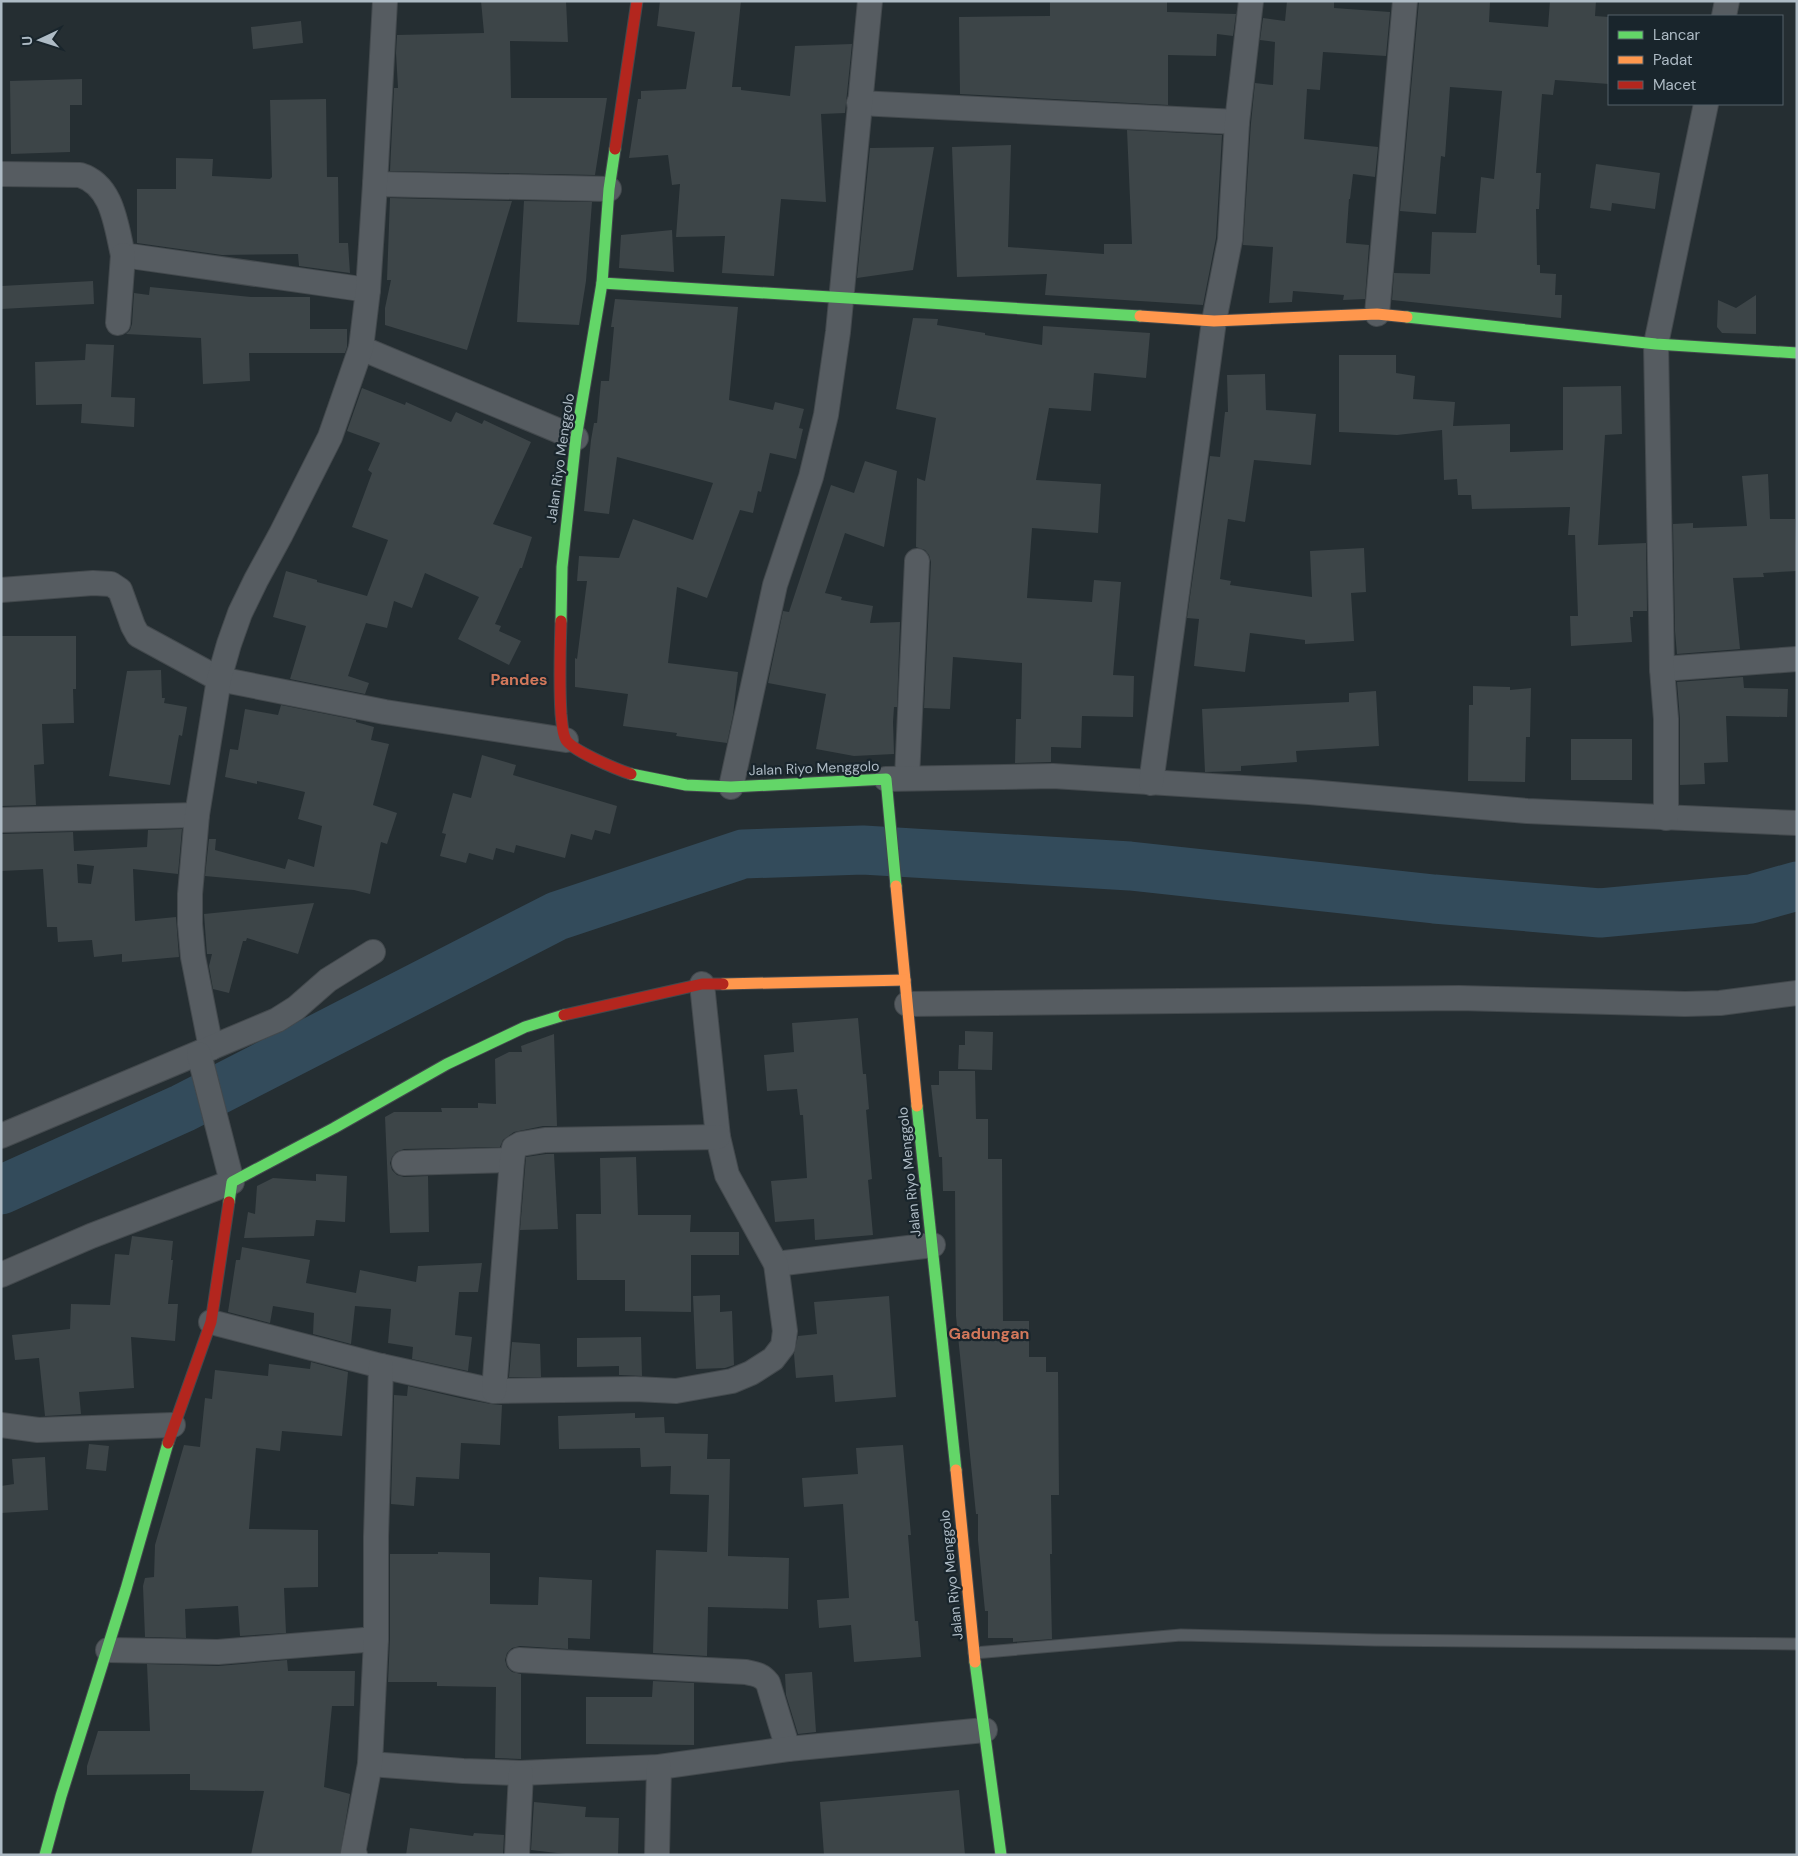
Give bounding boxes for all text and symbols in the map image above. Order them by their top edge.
north arrow [15,15,65,65]
legend [1608,15,1783,105]
text: Lancar [1653,25,1700,45]
text: U [18,35,36,46]
text: Padat [1653,50,1693,70]
text: Macet [1653,75,1697,95]
street label: Jalan Riyo Menggolo [542,392,578,524]
district label: Pandes [490,669,548,690]
street label: Jalan Riyo Menggolo [748,757,880,779]
street label: Jalan Riyo Menggolo [893,1106,925,1238]
district label: Gadungan [949,1323,1029,1344]
street label: Jalan Riyo Menggolo [935,1509,967,1641]

